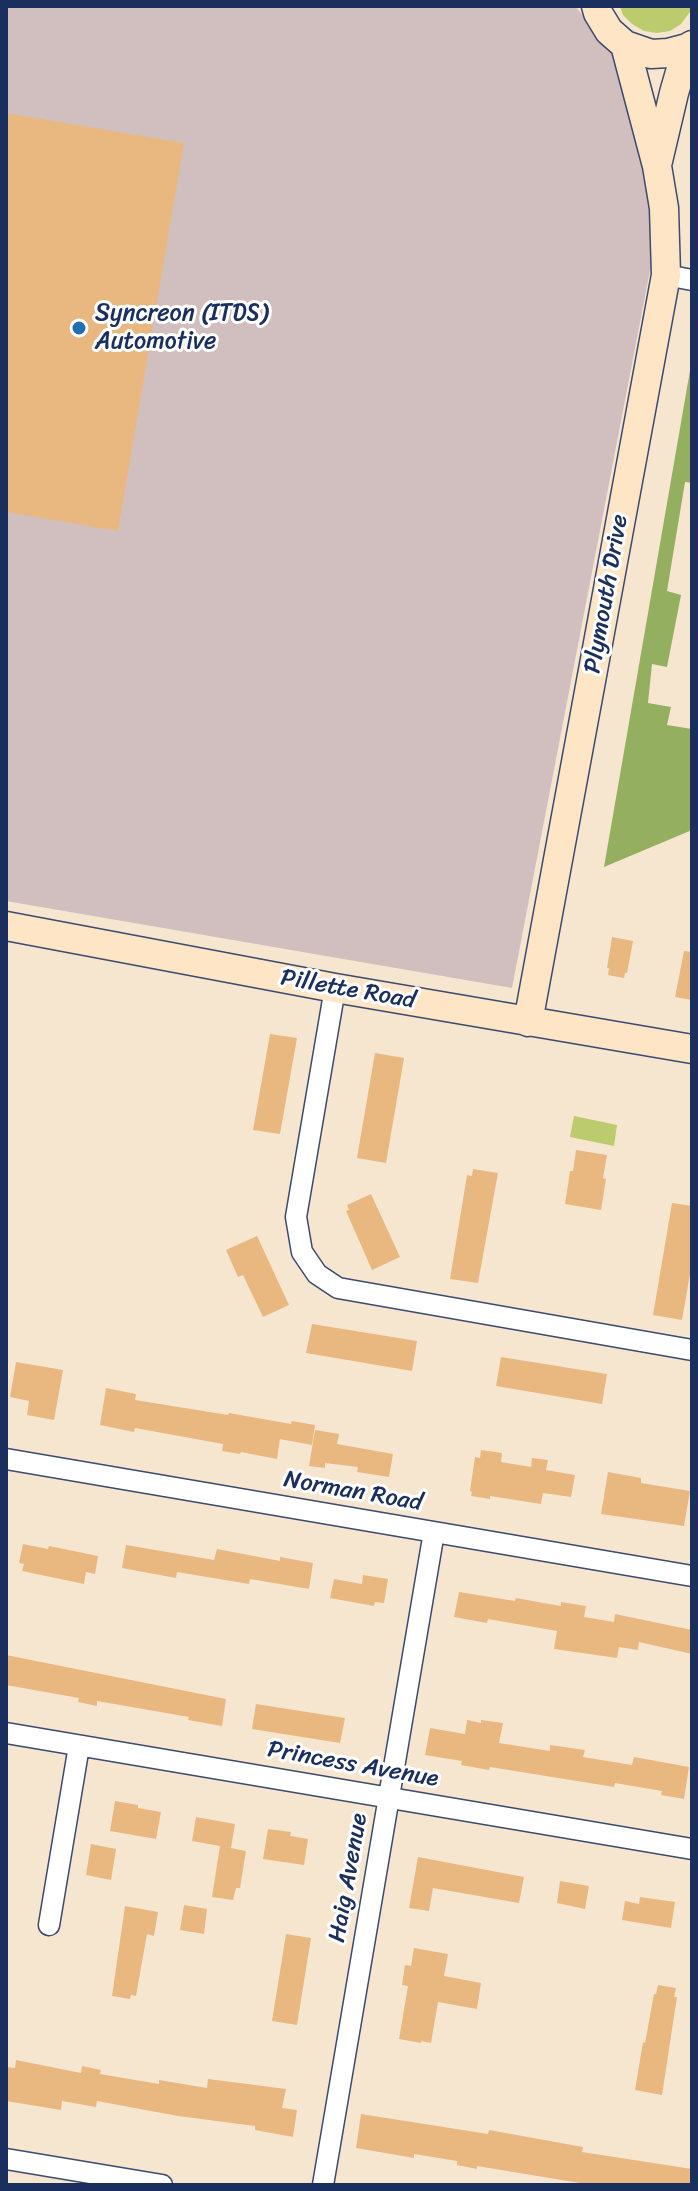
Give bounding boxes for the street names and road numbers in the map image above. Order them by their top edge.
street label: Plymouth Drive [579,512,635,676]
street label: Pillette Road [278,964,418,1016]
street label: Norman Road [282,1466,424,1518]
street label: Princess Avenue [265,1736,441,1794]
street label: Haig Avenue [323,1811,375,1945]

